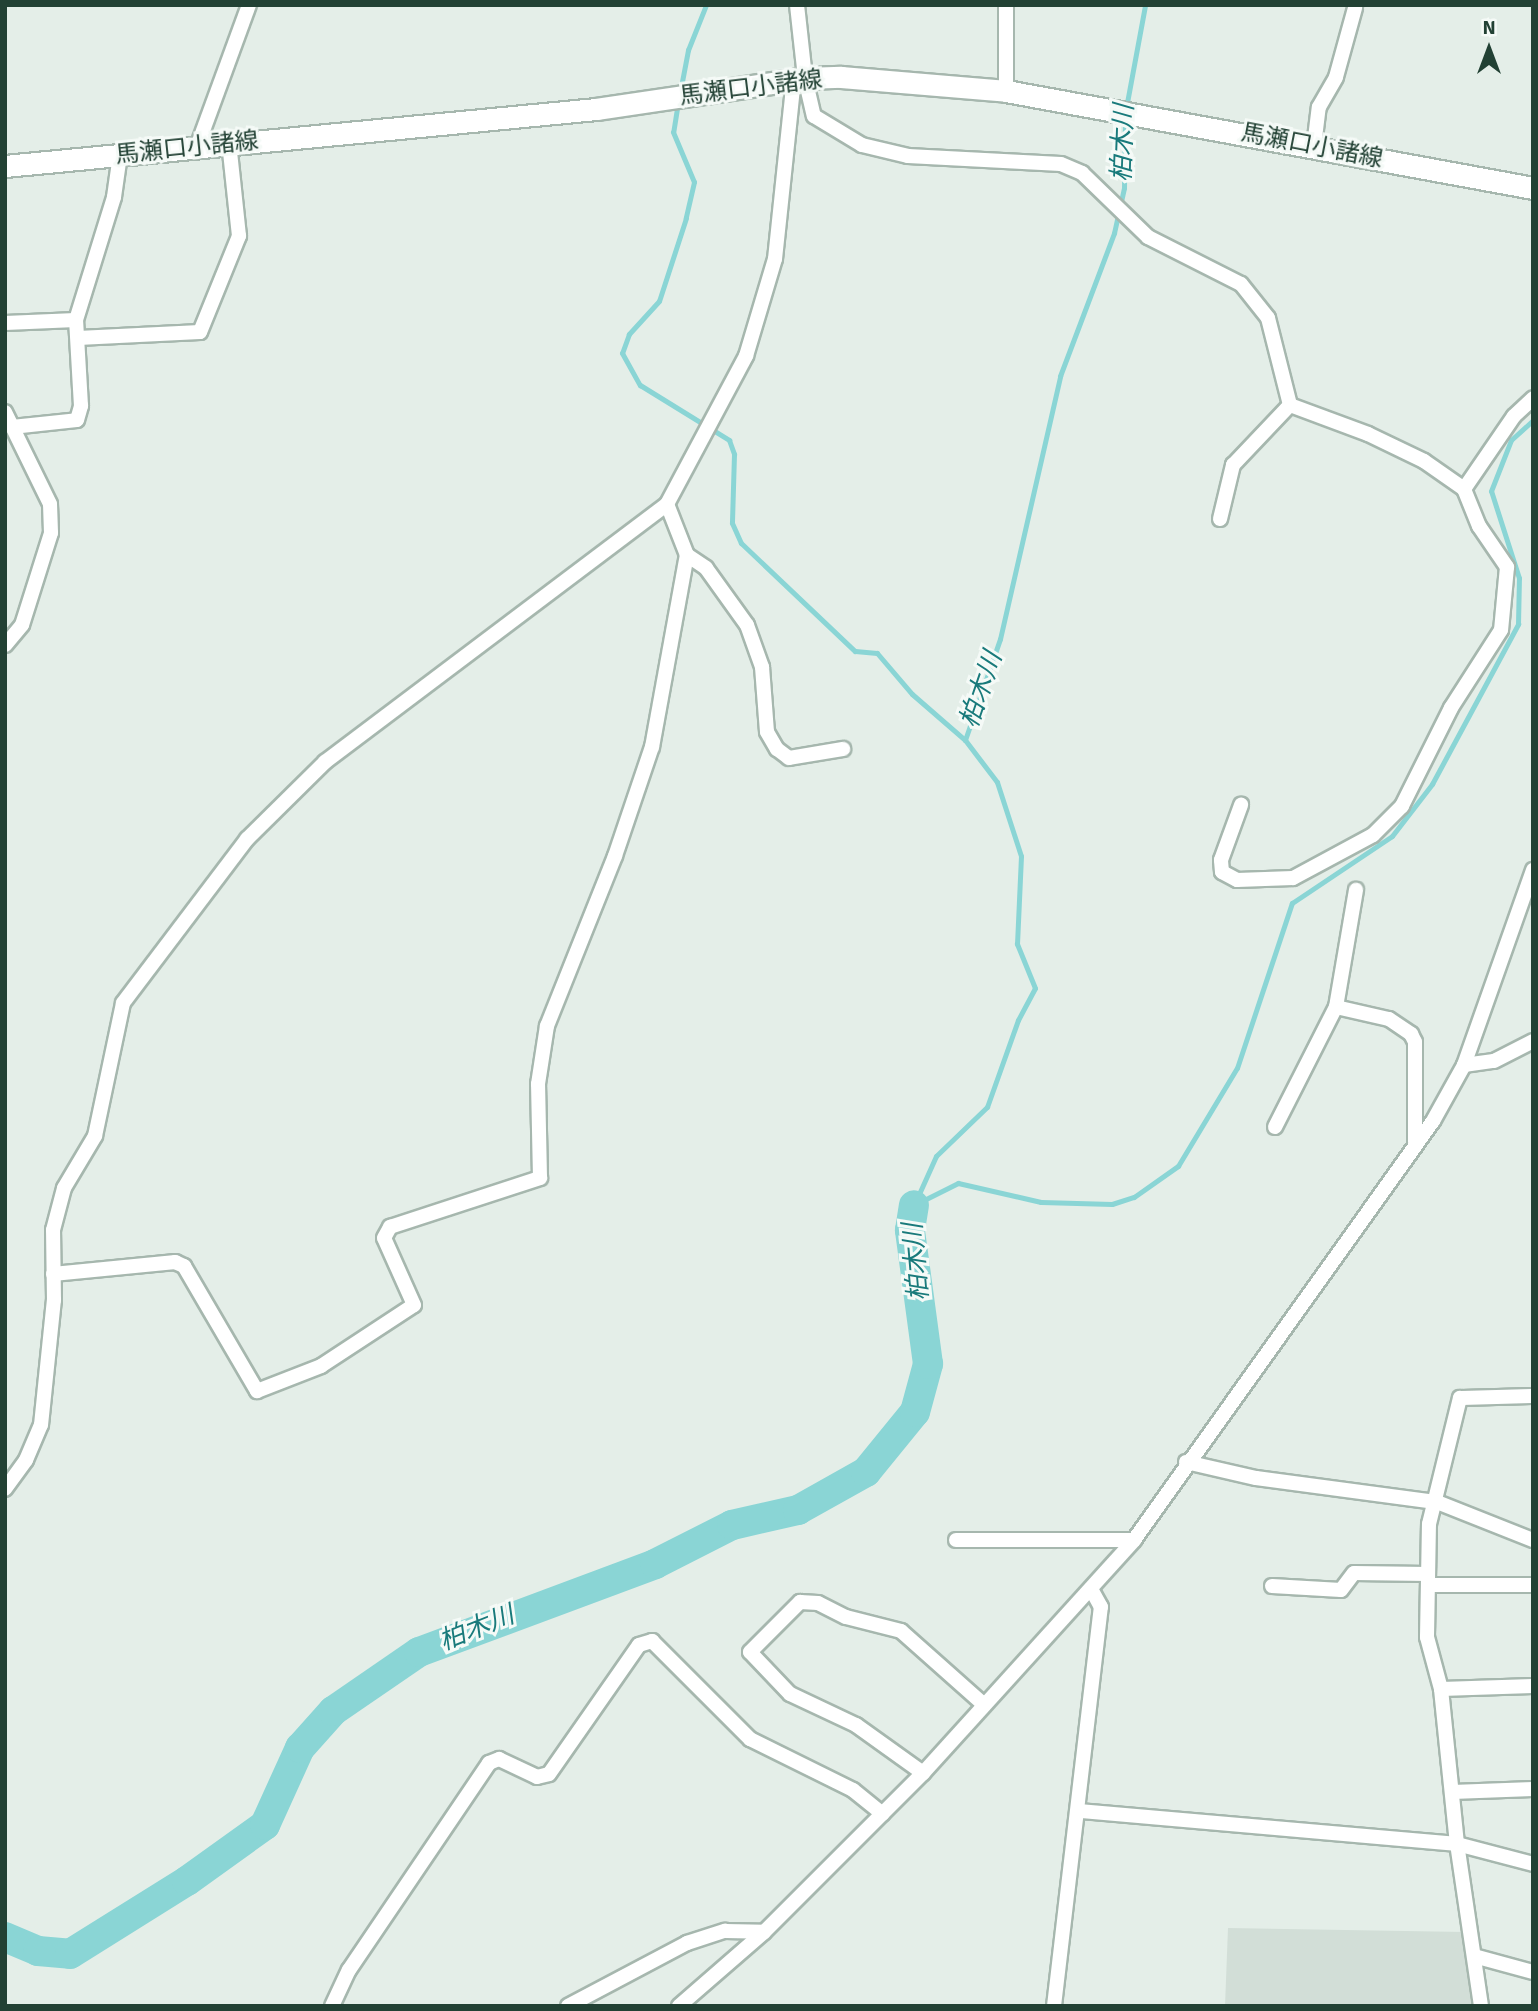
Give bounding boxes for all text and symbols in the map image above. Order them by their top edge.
north arrow [1454,14,1524,84]
text: N [1482,16,1496,40]
street label: 馬瀬口小諸線 [678,65,824,111]
water label: 柏木川 [1107,103,1141,183]
street label: 馬瀬口小諸線 [1239,118,1385,174]
street label: 馬瀬口小諸線 [114,126,260,170]
water label: 柏木川 [955,648,1009,732]
water label: 柏木川 [898,1222,936,1302]
water label: 柏木川 [435,1600,519,1658]

